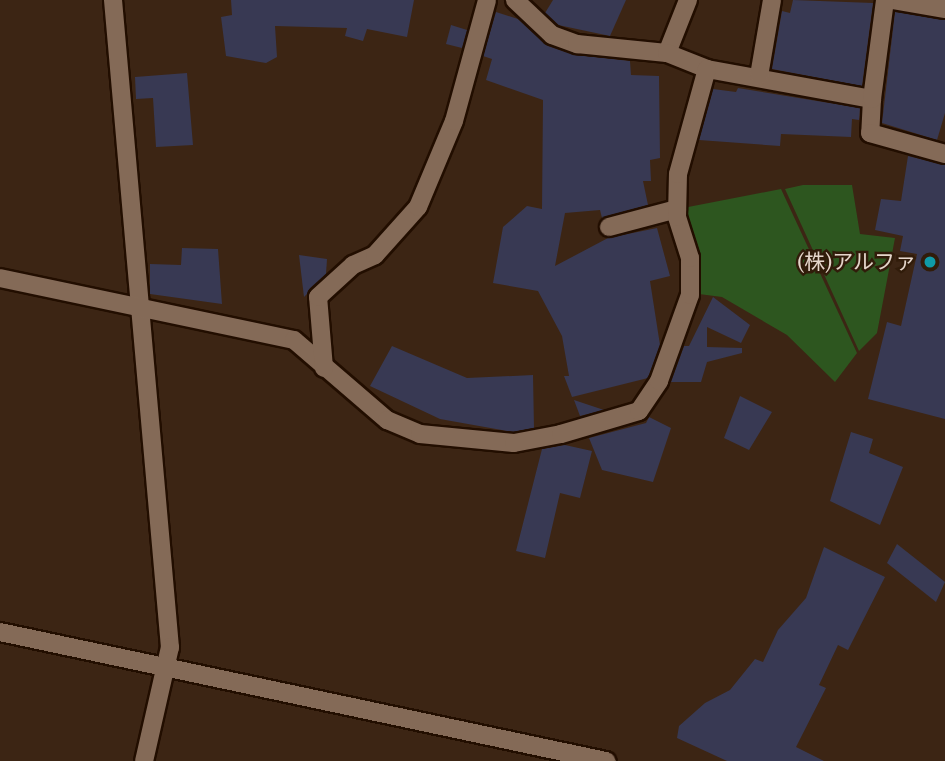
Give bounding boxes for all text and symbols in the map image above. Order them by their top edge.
place label: (株)アルファ [797,249,916,275]
marker: (株)アルファ [922,254,938,270]

